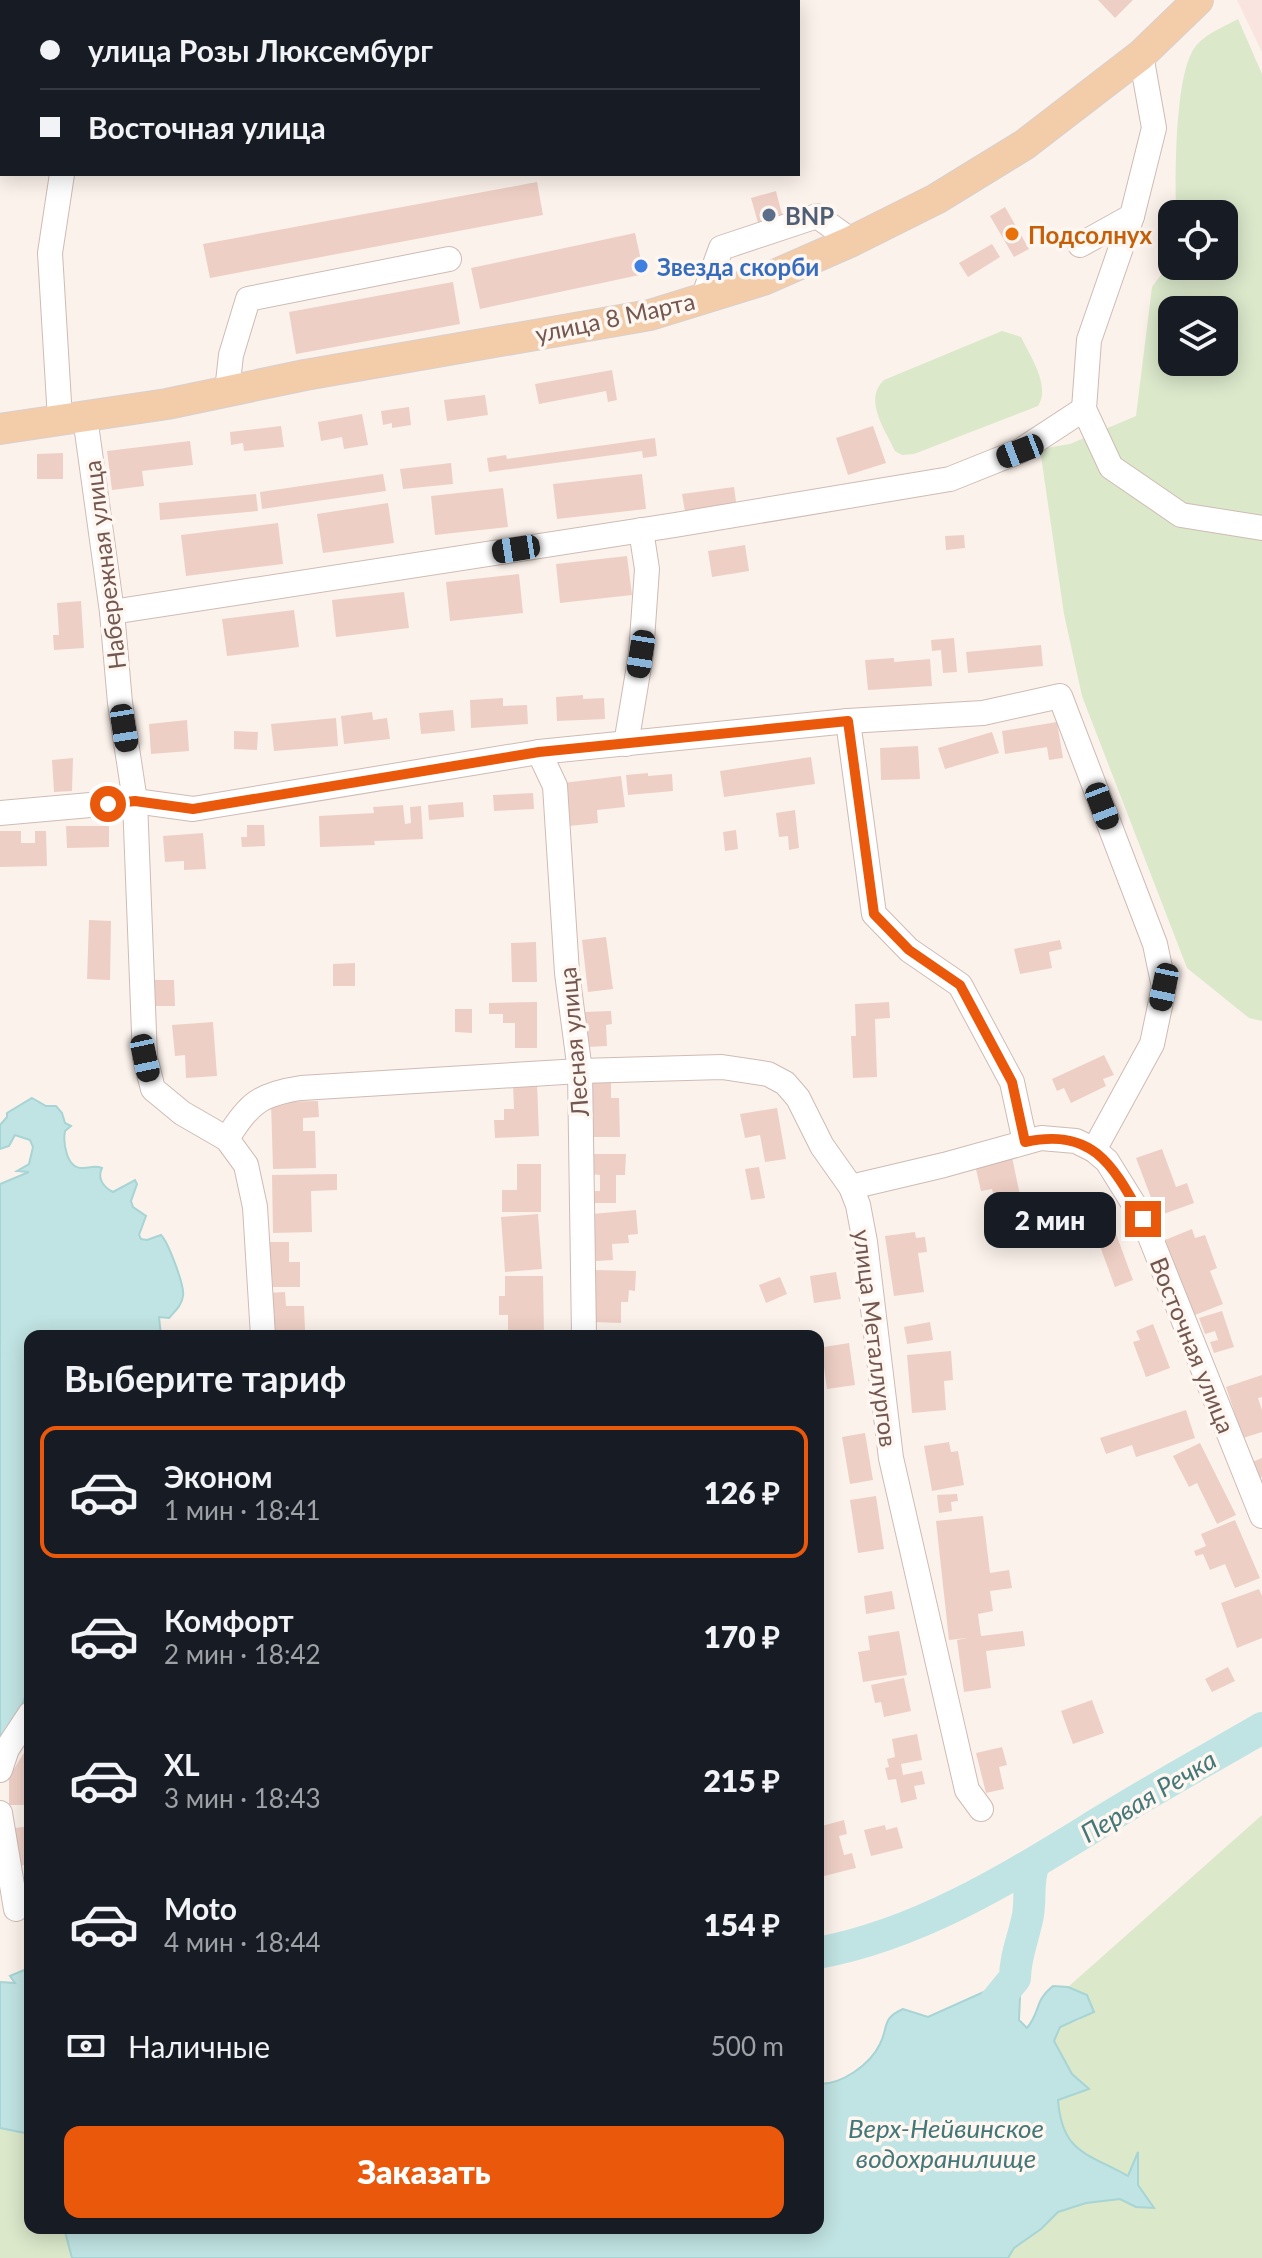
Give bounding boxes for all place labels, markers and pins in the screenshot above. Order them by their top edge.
place label: BNP [785,201,834,230]
marker: BNP [760,206,778,224]
place label: Подсолнух [1028,220,1152,249]
marker: Подсолнух [1003,225,1021,243]
place label: Звезда скорби [657,252,819,281]
marker: Звезда скорби [632,257,650,275]

